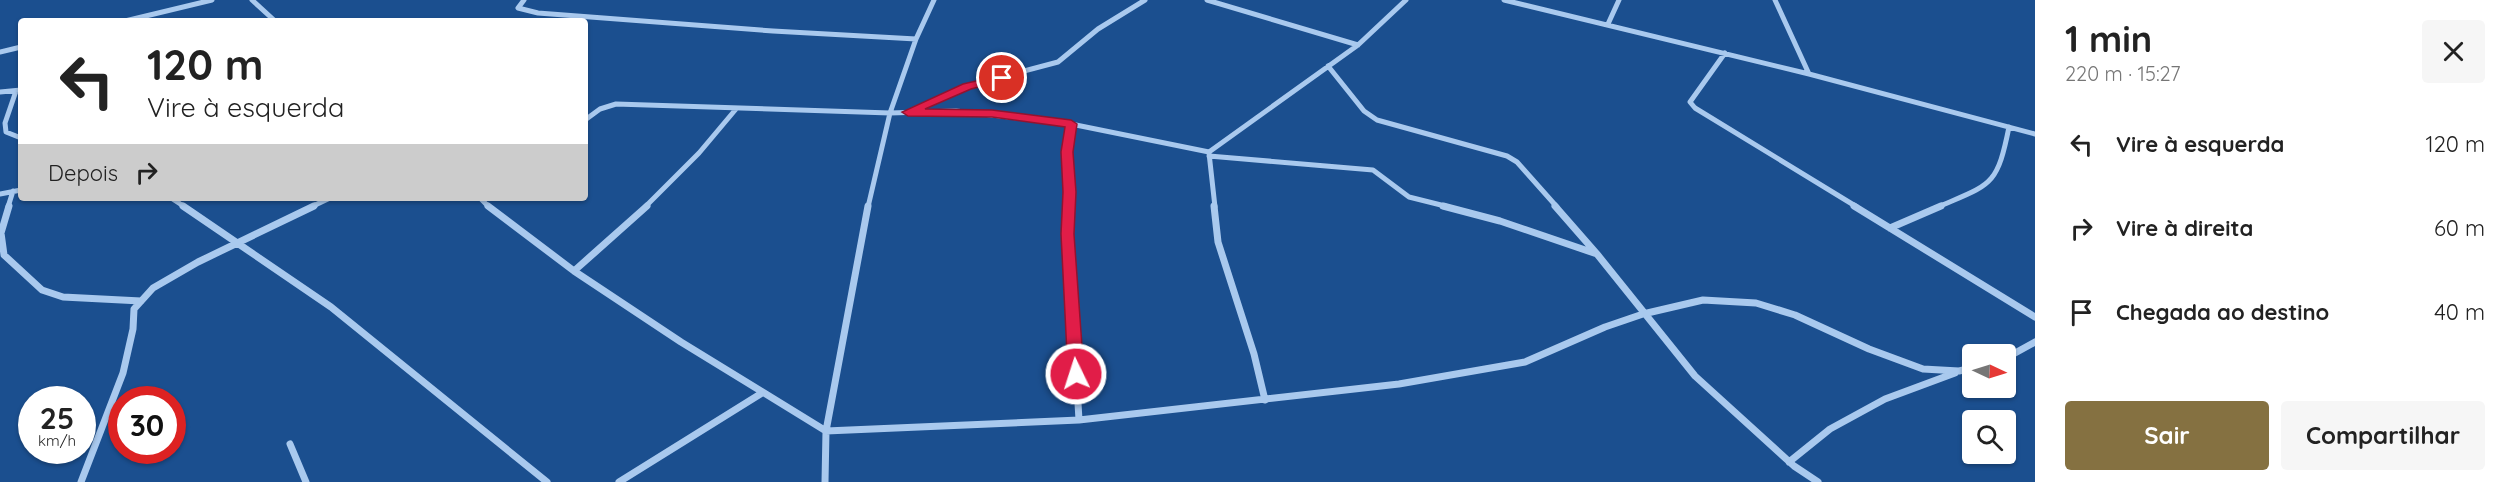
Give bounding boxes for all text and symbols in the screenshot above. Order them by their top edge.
text: 1 min [2065,16,2152,61]
button: close [2422,20,2485,83]
text: 120 m [147,38,264,91]
icon: left [48,42,126,120]
pin [976,52,1027,103]
icon: arrive [985,61,1018,94]
text: 220 m · 15:27 [2065,61,2181,86]
text: Vire à esquerda [147,90,344,124]
icon: left [2065,128,2098,161]
text: Vire à esquerda [2116,130,2284,158]
text: 120 m [2426,130,2485,158]
icon: right [130,156,163,189]
text: Depois [48,159,118,187]
icon: right [2065,212,2098,245]
text: Vire à direita [2116,214,2253,242]
text: 60 m [2434,214,2485,242]
icon: arrive [2065,296,2098,329]
text: Chegada ao destino [2116,298,2329,326]
text: 40 m [2434,298,2485,326]
position arrow [1044,342,1108,406]
north arrow [1962,344,2016,398]
map controls [1962,344,2016,464]
speed limit sign: 30 [108,386,186,464]
text: 25 [40,399,74,437]
button: Sair [2065,401,2269,470]
button: Compartilhar [2281,401,2485,470]
button: search [1962,410,2016,464]
text: km/h [38,431,76,450]

